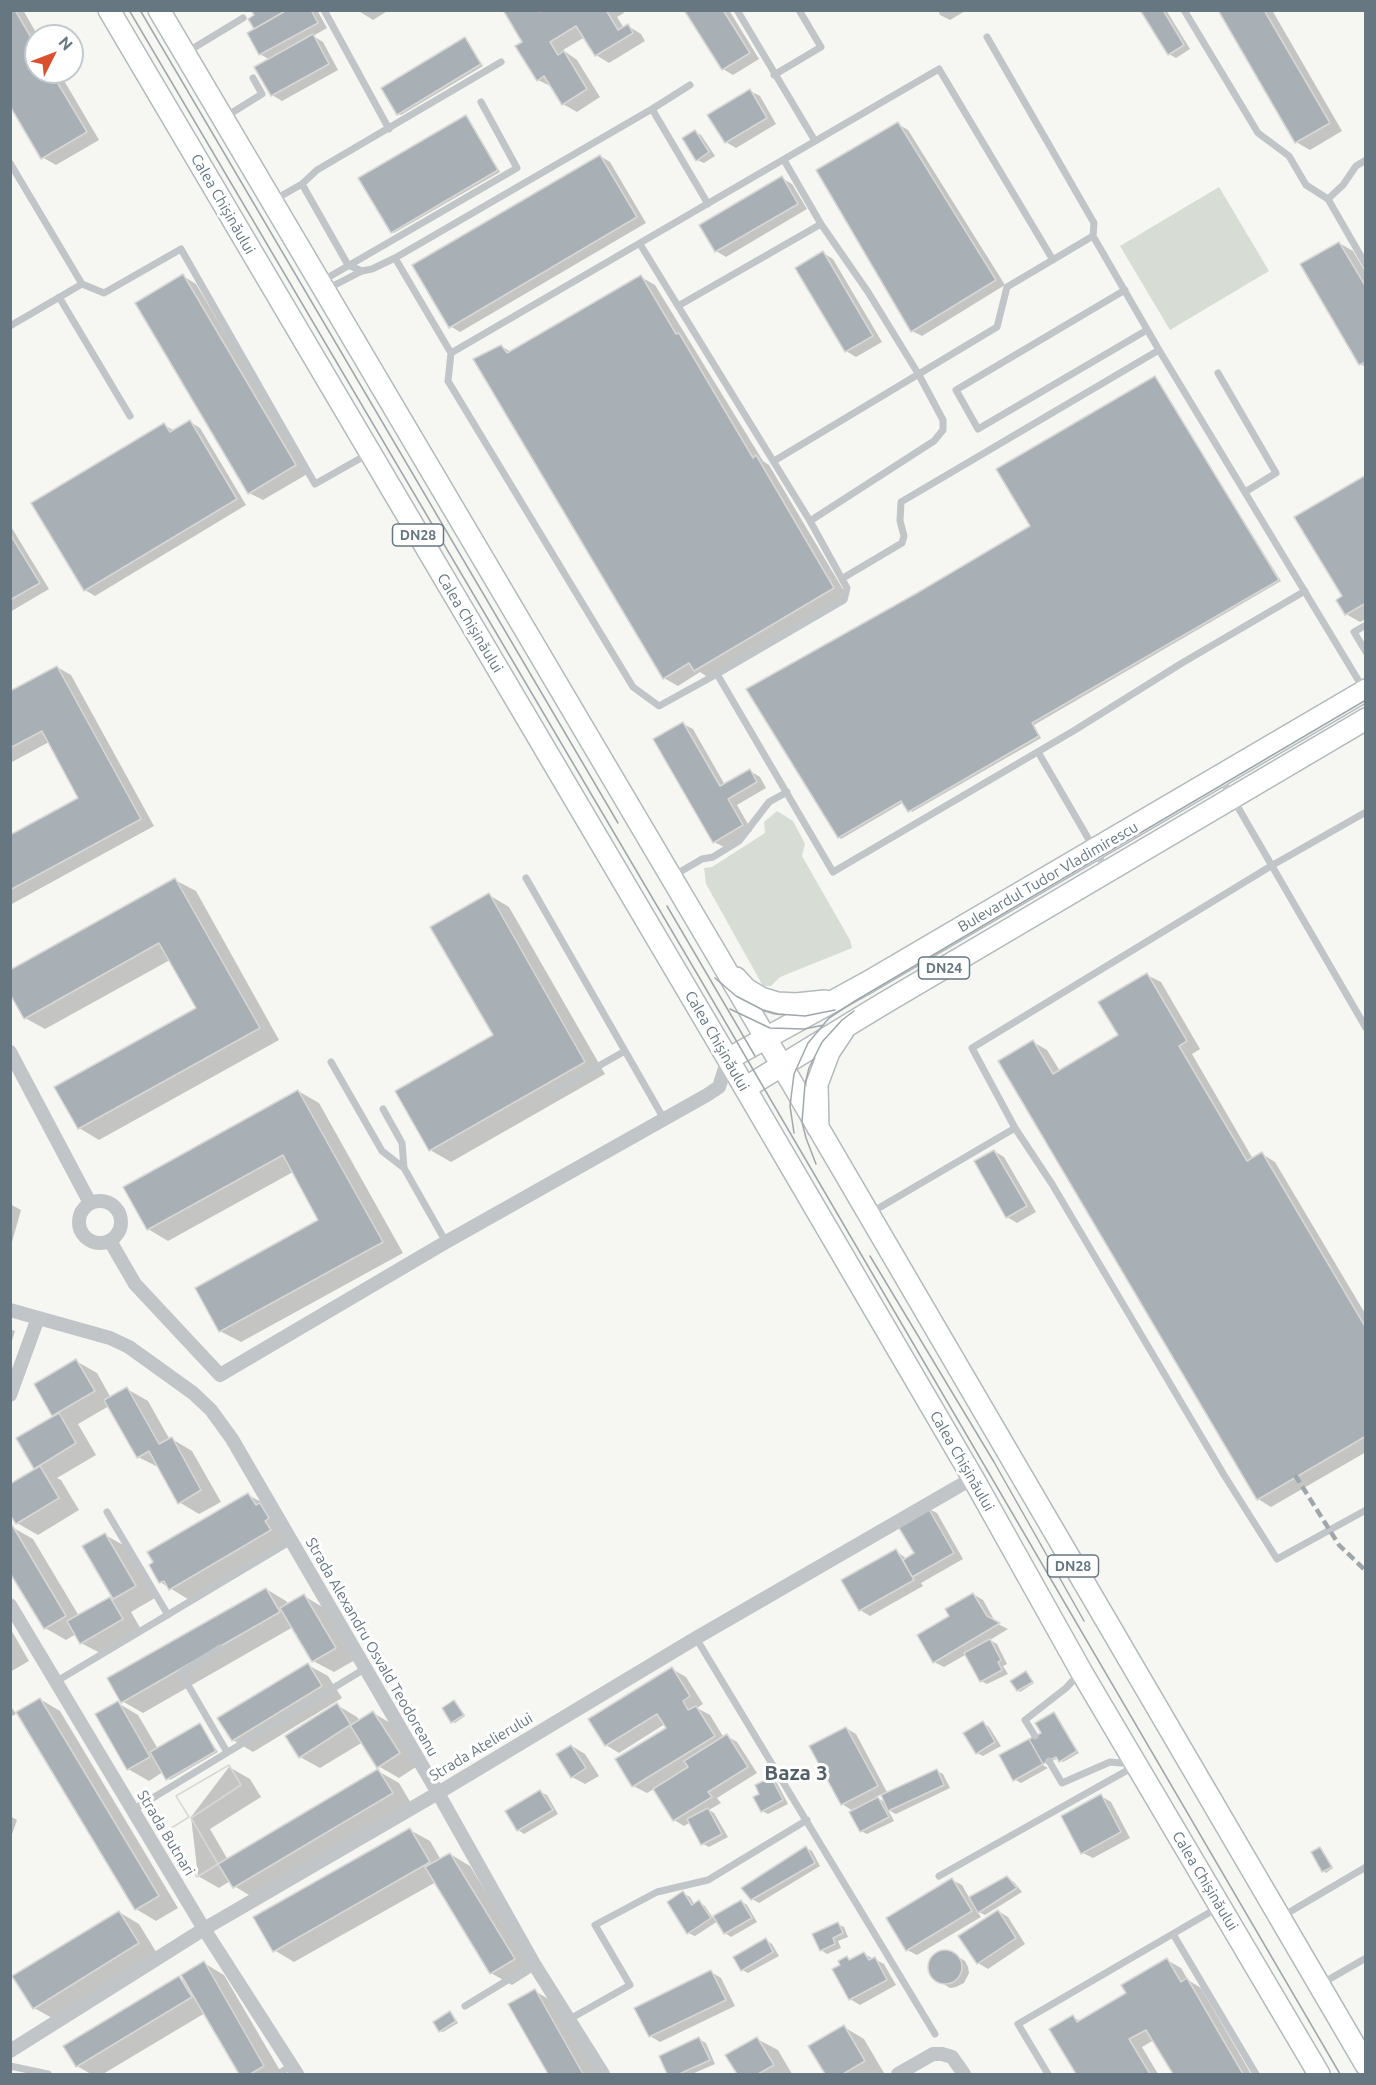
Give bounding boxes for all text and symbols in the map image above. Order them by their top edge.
north arrow [24,24,84,84]
text: N [55,33,77,54]
street label: Calea Chișinăului [187,151,259,257]
road number: DN28 [392,524,444,546]
street label: Calea Chișinăului [433,570,507,676]
street label: Bulevardul Tudor Vladimirescu [955,818,1141,936]
road number: DN24 [918,957,970,979]
street label: Calea Chișinăului [681,988,753,1094]
street label: Calea Chișinăului [926,1408,998,1514]
street label: Strada Alexandru Osvald Teodoreanu [302,1534,442,1760]
road number: DN28 [1048,1555,1098,1577]
street label: Strada Atelierului [426,1709,536,1785]
district label: Baza 3 [764,1760,828,1786]
street label: Strada Butnari [133,1787,199,1879]
street label: Calea Chișinăului [1168,1828,1242,1934]

